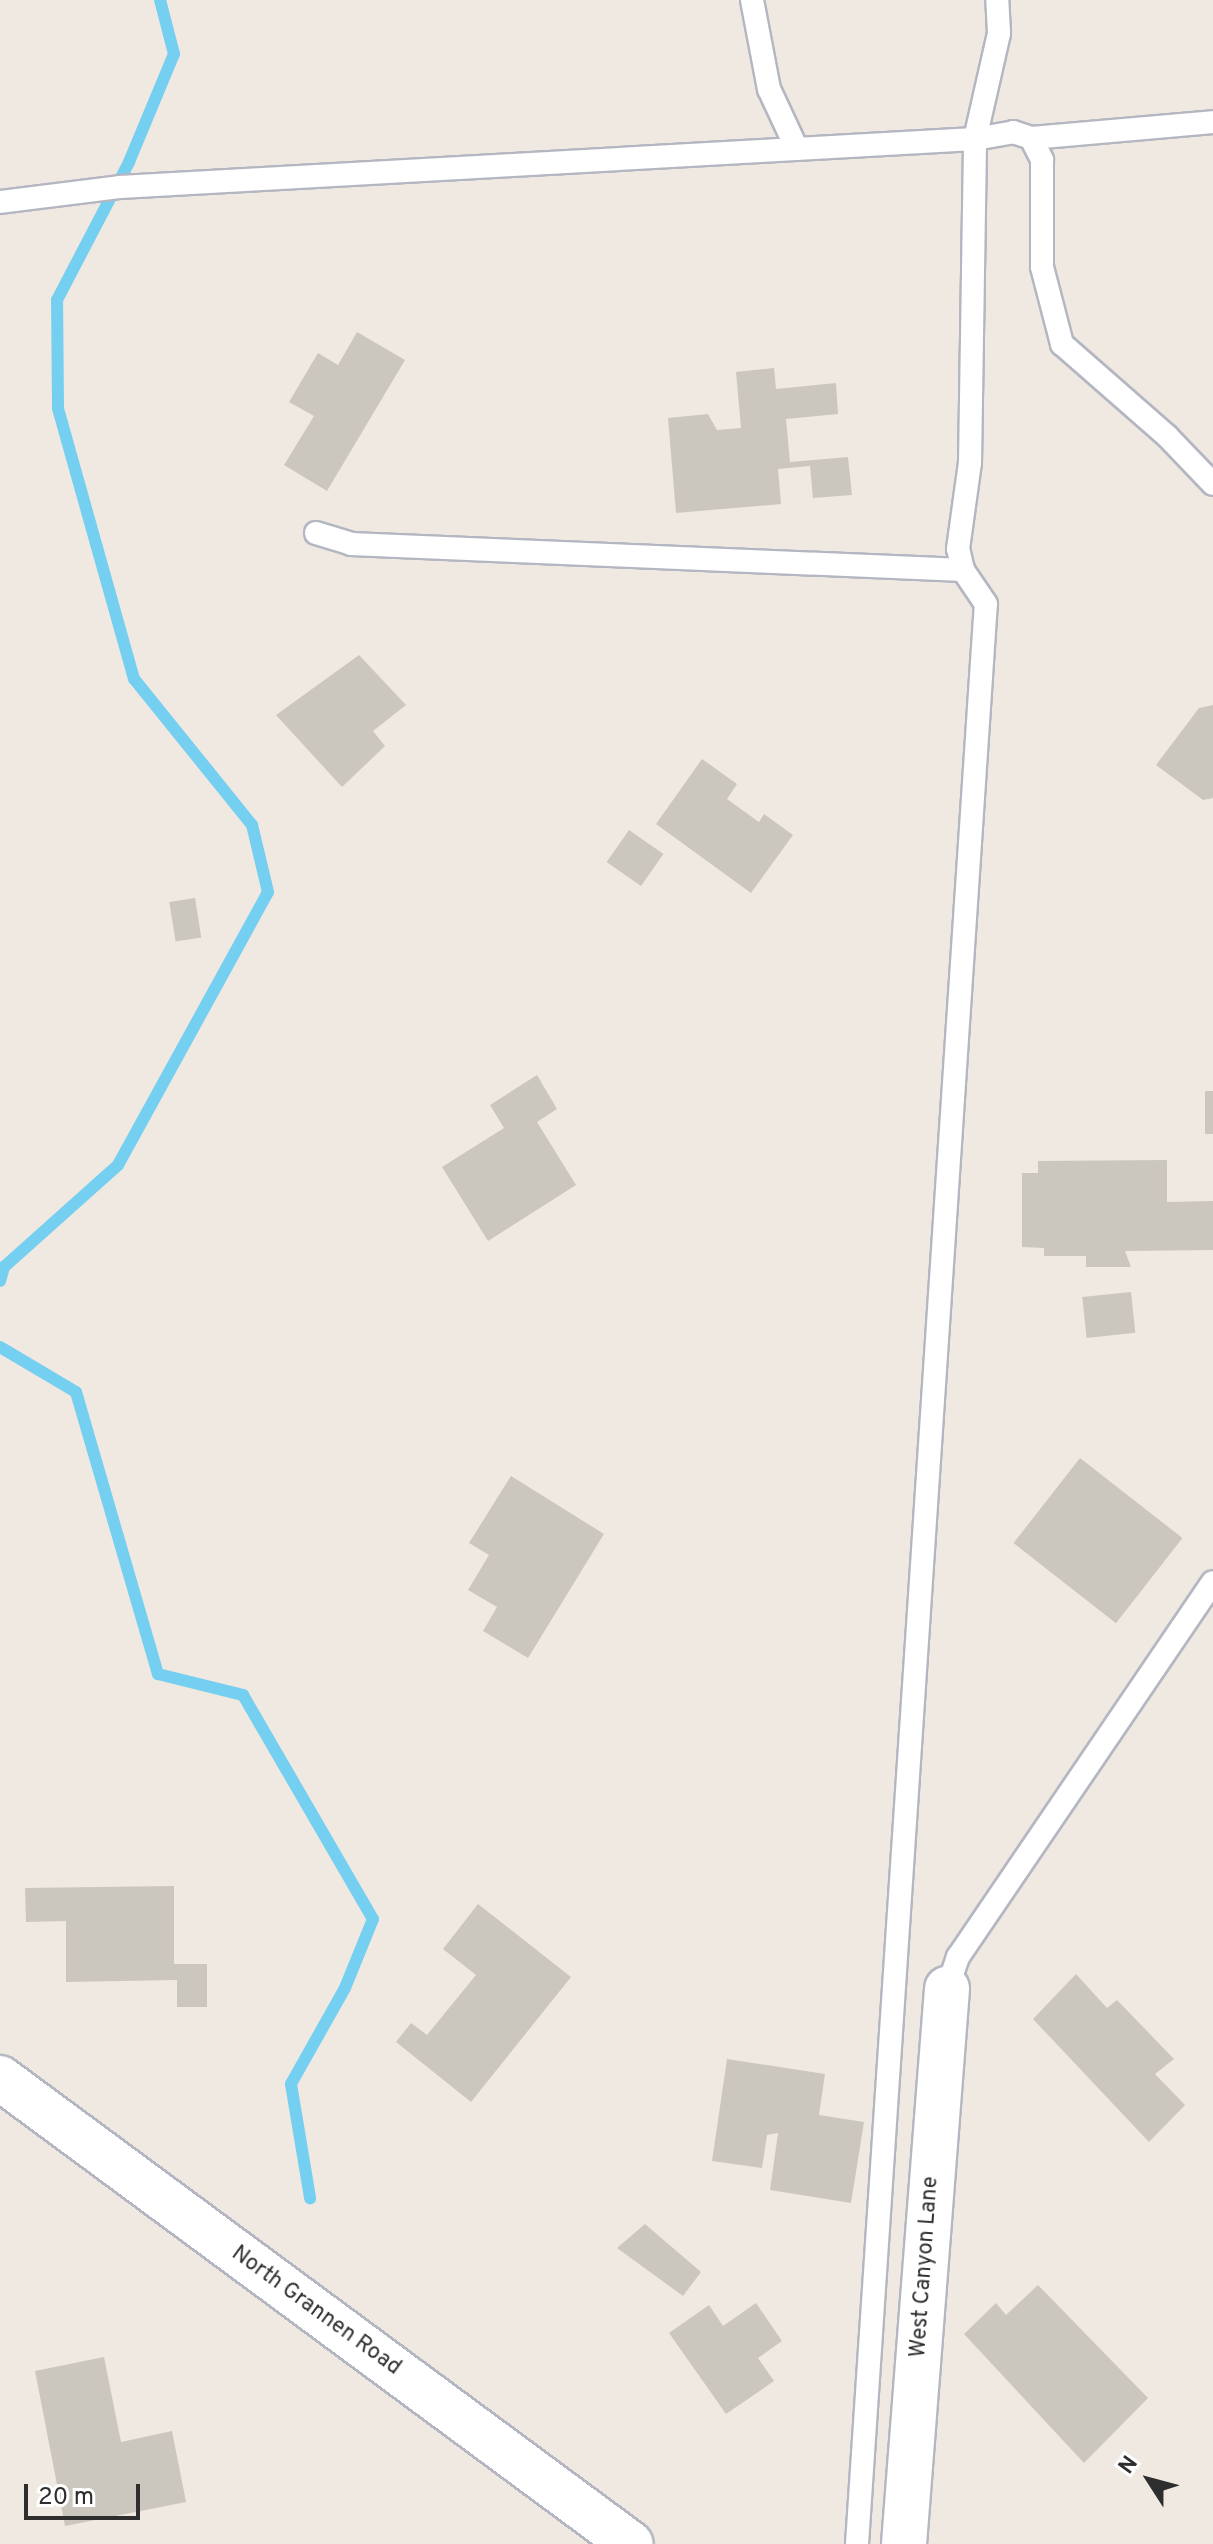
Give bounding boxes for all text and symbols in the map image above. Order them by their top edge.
street label: West Canyon Lane [905,2175,945,2359]
street label: North Grannen Road [226,2241,406,2381]
north arrow [1109,2440,1189,2520]
text: N [1114,2451,1145,2480]
scale bar [28,2468,144,2518]
text: 20 m [38,2483,94,2513]

